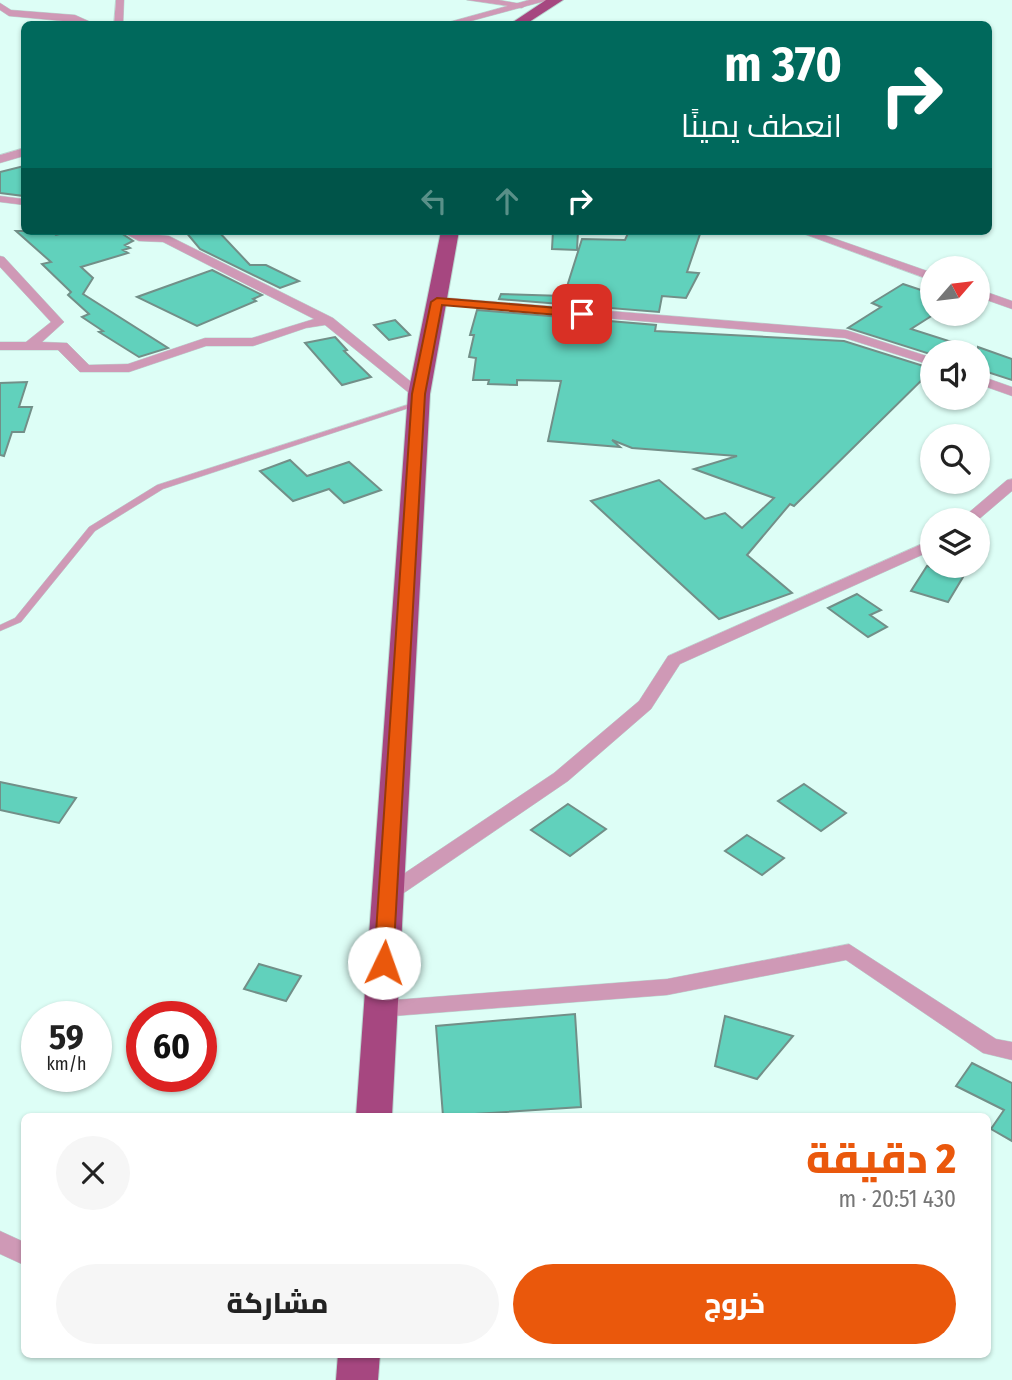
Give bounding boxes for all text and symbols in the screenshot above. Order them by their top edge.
text: 370 m [724,35,842,94]
icon: right [866,49,957,140]
text: انعطف يمينًا [681,107,842,145]
icon: left [415,182,453,220]
icon: ahead [488,182,526,220]
icon: right [561,182,599,220]
north arrow [920,256,990,326]
map controls [920,256,990,578]
pin [552,284,612,344]
icon: arrive [563,295,601,333]
button: sound [920,340,990,410]
button: search [920,424,990,494]
button: layers [920,508,990,578]
position arrow [347,926,421,1000]
speed limit sign: 60 [126,1001,217,1092]
text: 59 [49,1016,84,1058]
text: km/h [46,1053,87,1075]
text: 2 دقيقة [806,1134,956,1184]
button: close [56,1136,130,1210]
text: 430 m · 20:51 [839,1185,956,1213]
button: مشاركة [56,1264,499,1344]
button: خروج [513,1264,956,1344]

